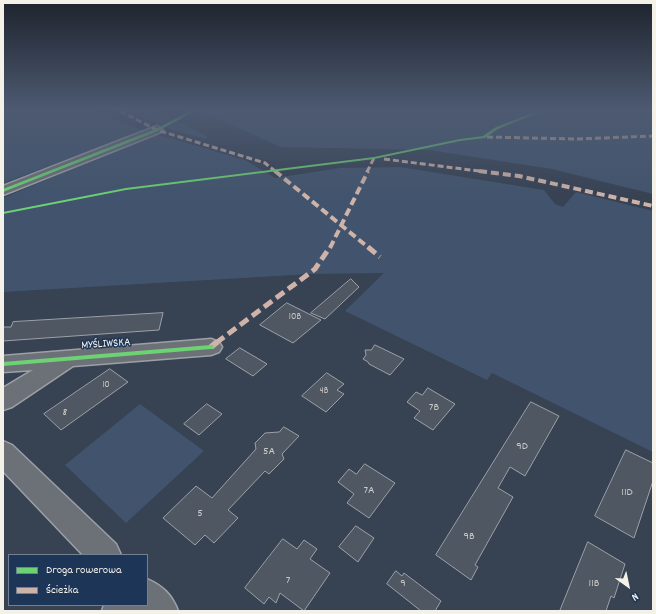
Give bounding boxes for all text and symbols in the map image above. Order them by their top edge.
house number: 10B [289,312,301,324]
street label: MYŚLIWSKA [81,336,131,354]
house number: 10 [102,380,110,392]
house number: 4B [320,386,328,398]
house number: 7B [429,401,439,415]
house number: 8 [63,406,67,420]
house number: 9D [516,440,528,454]
house number: 5A [263,445,275,459]
house number: 7A [363,484,375,498]
house number: 11D [621,486,633,500]
house number: 5 [197,507,203,521]
house number: 9B [463,530,475,544]
legend [8,554,148,606]
text: Droga rowerowa [46,562,122,579]
north arrow [608,566,648,606]
house number: 7 [286,574,290,588]
house number: 9 [400,577,406,591]
house number: 11B [589,577,599,591]
text: Ścieżka [46,582,78,599]
text: N [628,588,641,604]

